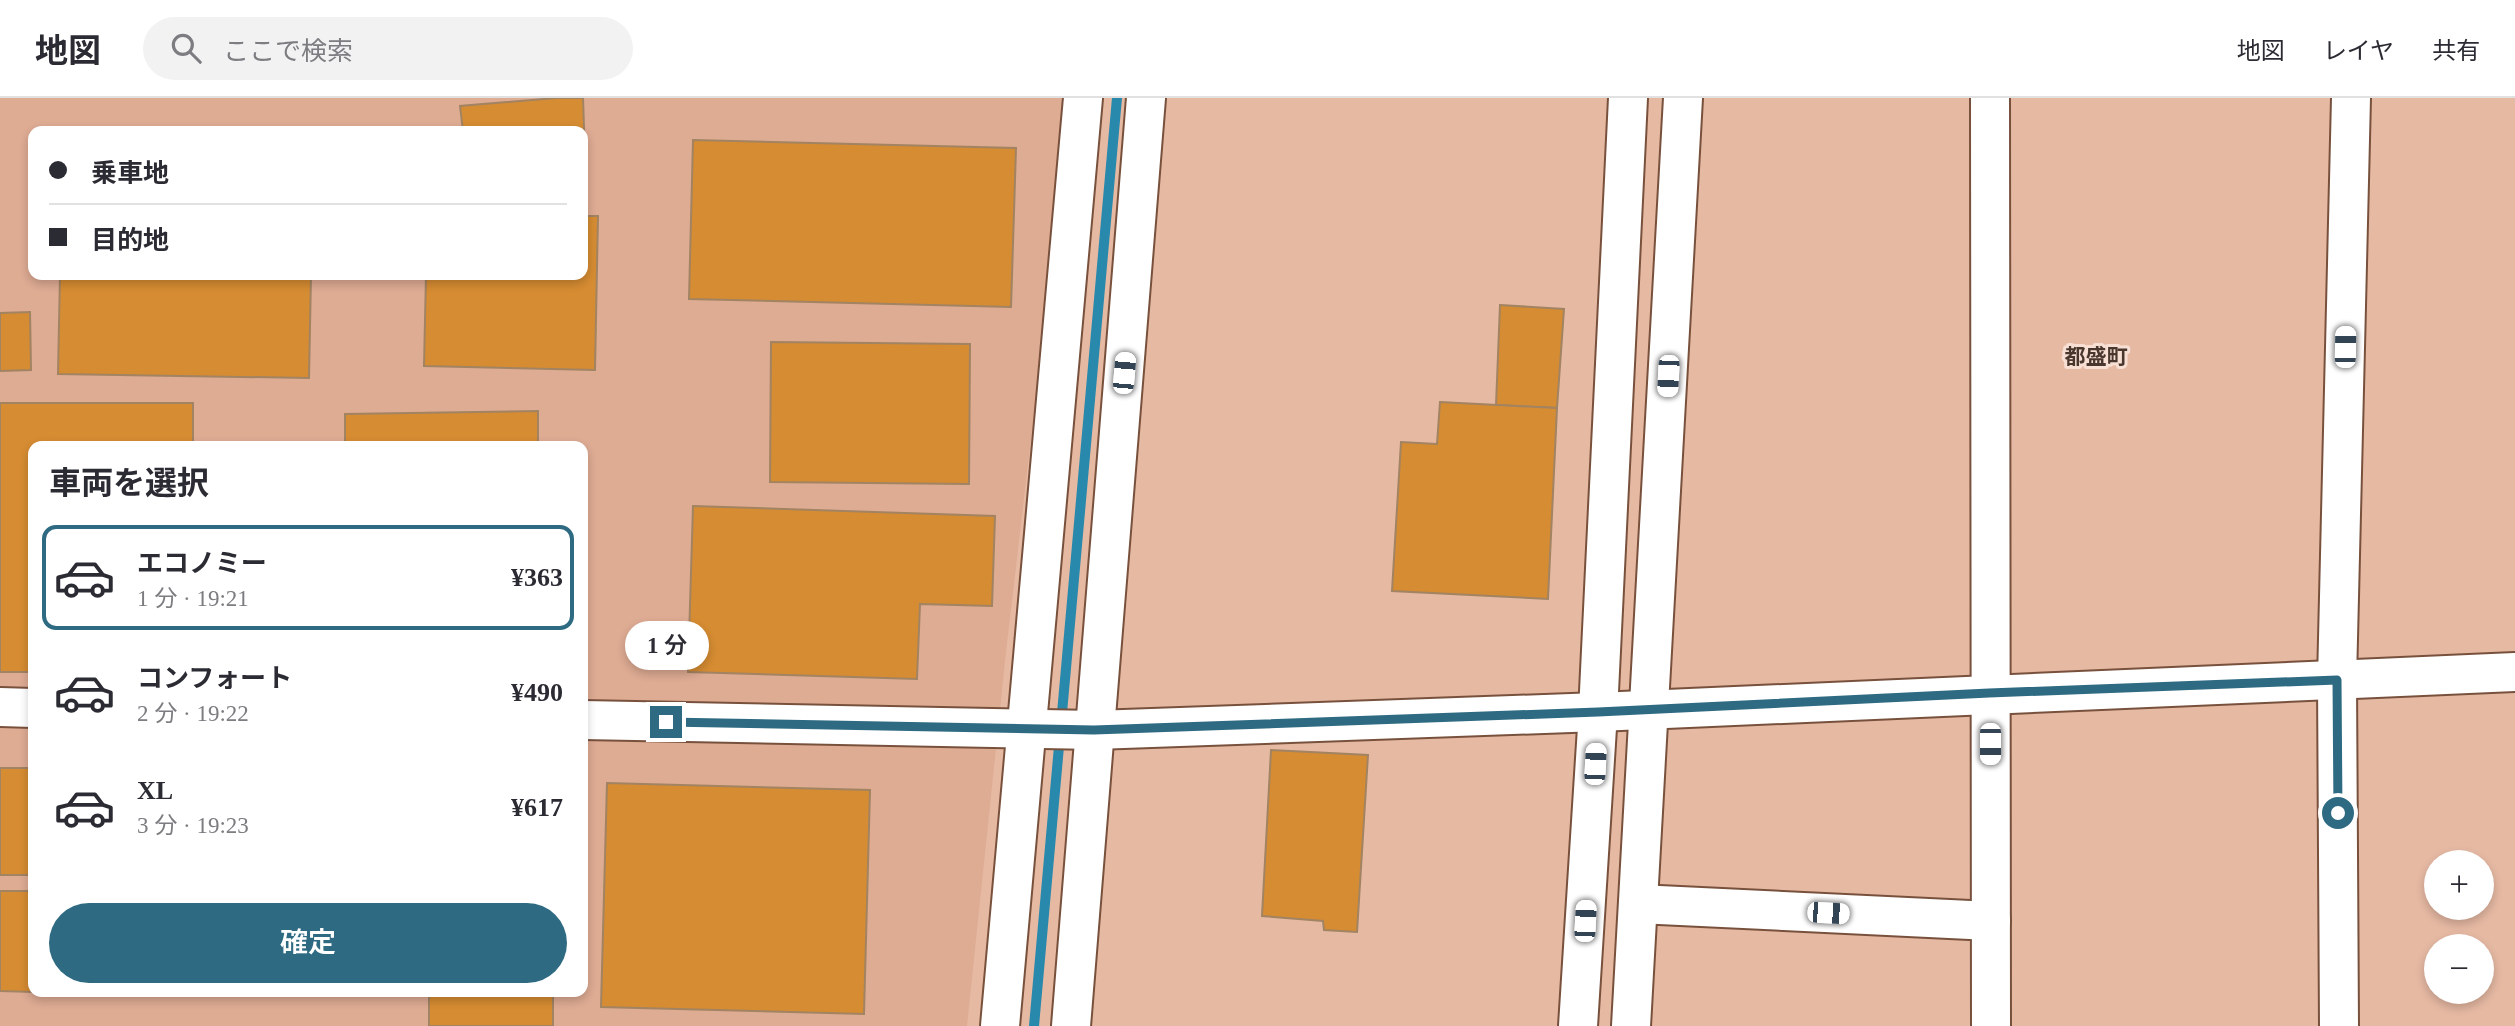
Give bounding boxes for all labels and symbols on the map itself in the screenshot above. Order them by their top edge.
car [2335,326,2356,368]
district label: 都盛町 [2065,345,2128,369]
car [1112,351,1137,395]
car [1657,354,1680,398]
callout: 1 分 [624,620,708,670]
route end [650,706,682,738]
car [1980,723,2001,765]
car [1584,742,1607,786]
route start [2322,797,2354,829]
car [1574,899,1597,943]
car [1807,901,1850,925]

